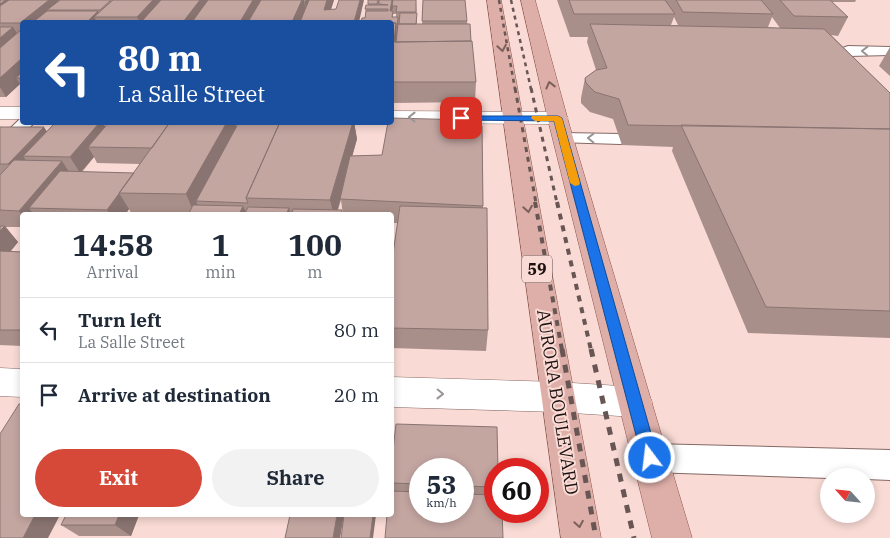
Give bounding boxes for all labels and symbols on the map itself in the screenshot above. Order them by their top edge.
one-way arrow [496,44,507,52]
one-way arrow [860,45,868,56]
one-way arrow [545,82,555,90]
pin [440,97,482,139]
one-way arrow [408,112,416,122]
one-way arrow [587,133,595,143]
one-way arrow [522,204,532,213]
road number: 59 [522,255,552,282]
street label: AURORA BOULEVARD [532,308,584,496]
one-way arrow [436,388,444,399]
position arrow [623,431,675,483]
speed limit sign: 60 [484,458,549,523]
north arrow [820,468,875,522]
one-way arrow [573,520,583,529]

